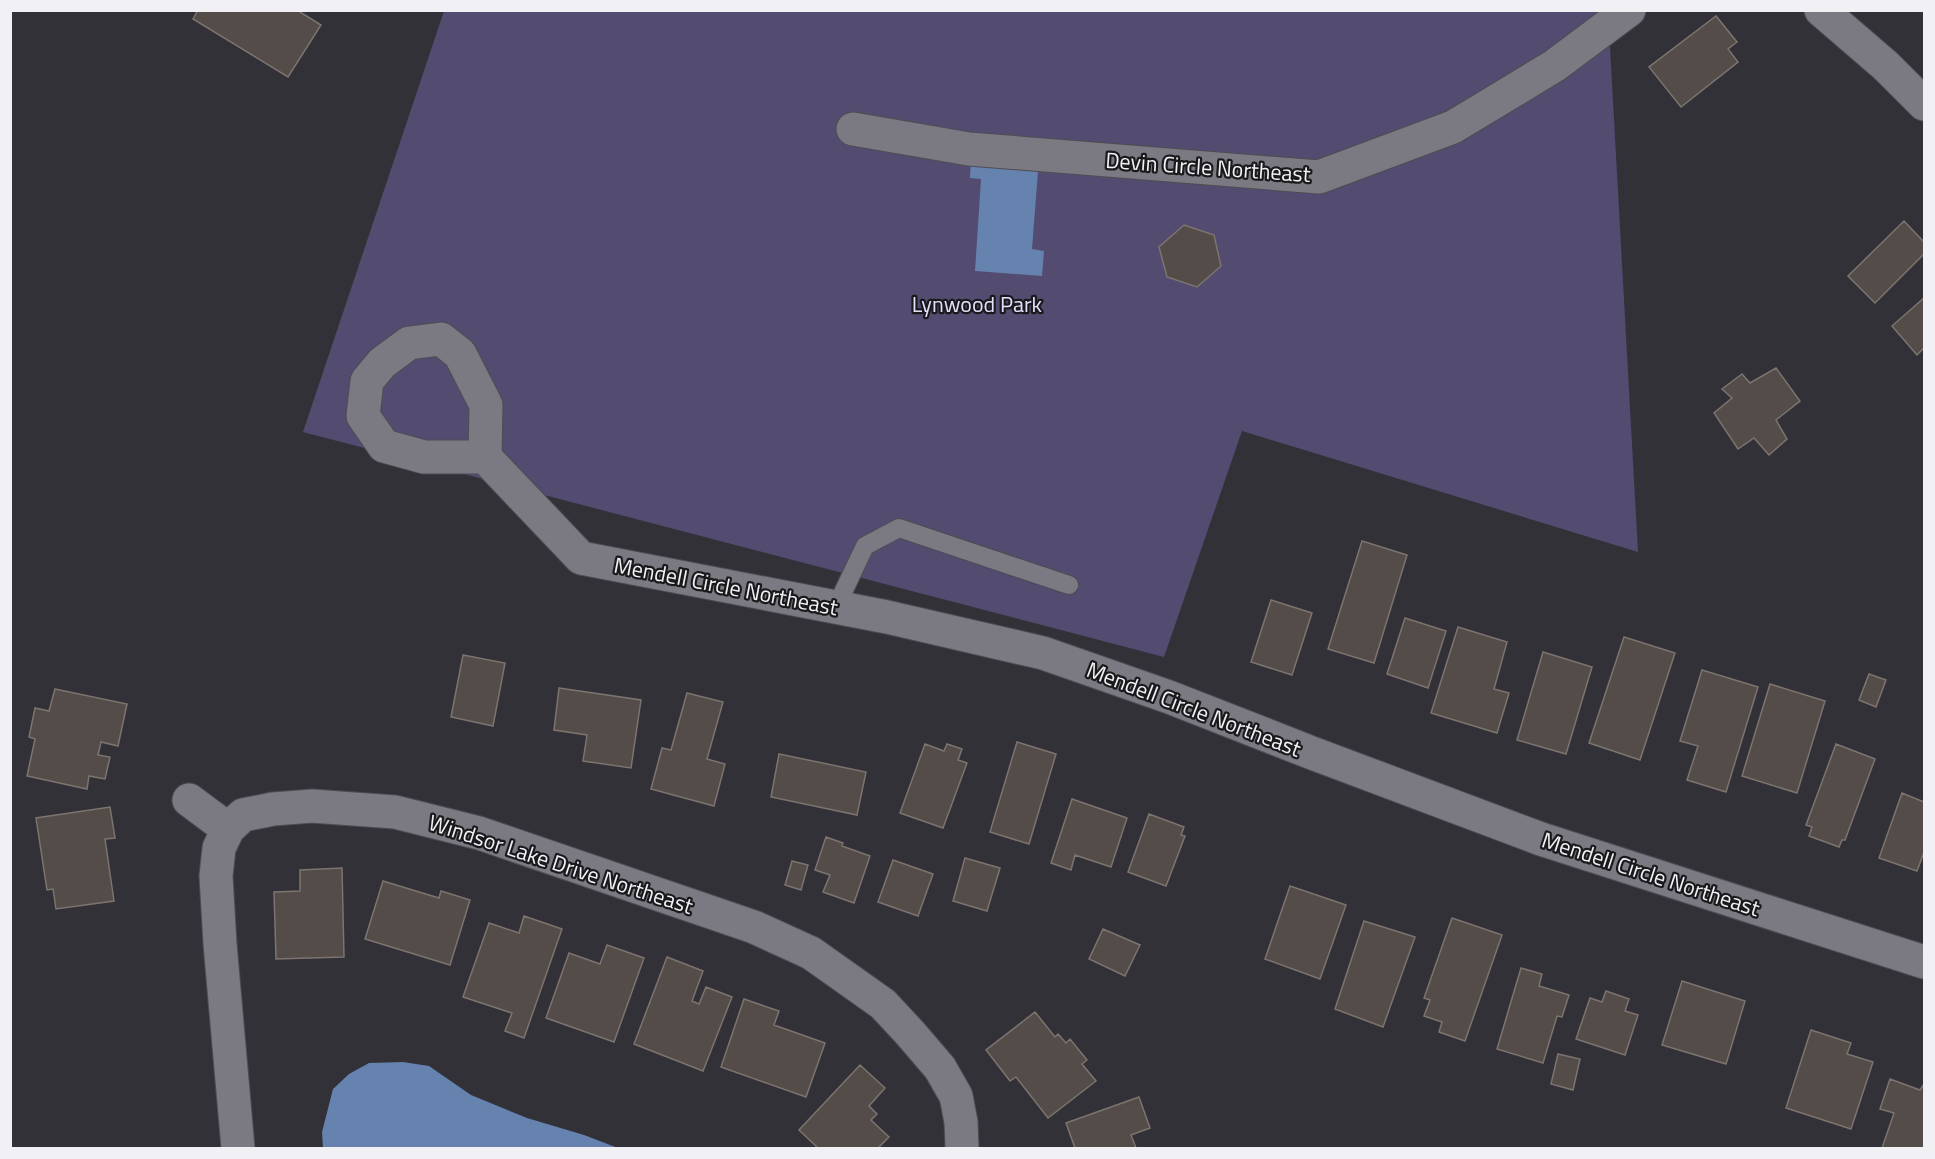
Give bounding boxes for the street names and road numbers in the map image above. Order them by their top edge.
street label: Devin Circle Northeast [1104,143,1312,191]
street label: Mendell Circle Northeast [611,548,841,624]
street label: Mendell Circle Northeast [1082,652,1307,766]
street label: Windsor Lake Drive Northeast [424,805,698,923]
street label: Mendell Circle Northeast [1538,823,1765,925]

